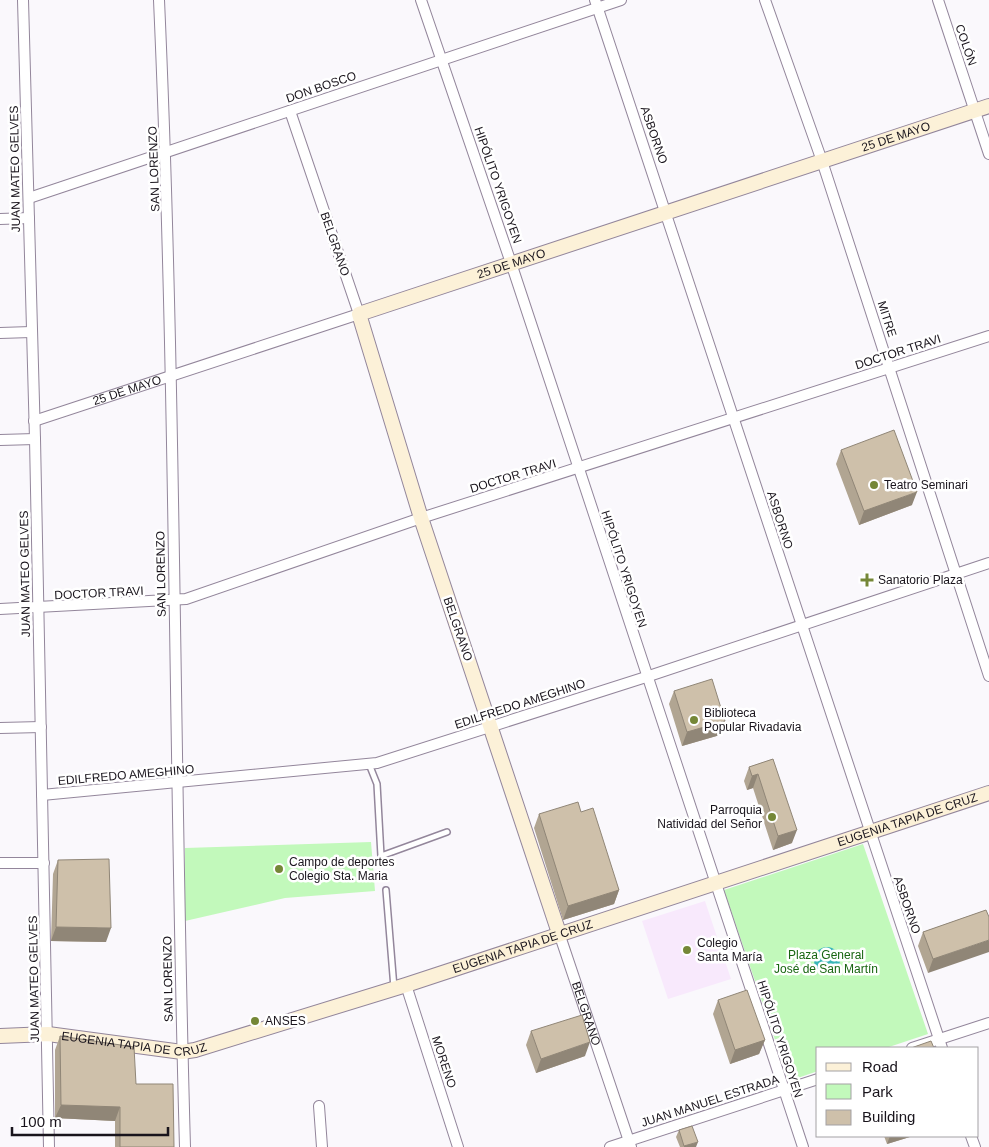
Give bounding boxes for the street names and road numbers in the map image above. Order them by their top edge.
street label: COLÓN [952,22,981,67]
street label: DON BOSCO [284,68,358,106]
street label: ASBORNO [638,104,670,166]
street label: JUAN MATEO GELVES [7,105,23,233]
street label: 25 DE MAYO [860,119,932,155]
street label: HIPÓLITO YRIGOYEN [471,125,525,245]
street label: SAN LORENZO [146,126,162,212]
street label: BELGRANO [318,210,352,278]
street label: 25 DE MAYO [475,246,547,282]
street label: MITRE [875,299,899,339]
street label: DOCTOR TRAVI [853,332,943,372]
street label: 25 DE MAYO [91,373,163,408]
street label: DOCTOR TRAVI [468,456,558,496]
street label: ASBORNO [764,489,796,551]
street label: HIPÓLITO YRIGOYEN [598,508,650,629]
street label: JUAN MATEO GELVES [17,510,33,638]
street label: SAN LORENZO [153,531,169,617]
street label: DOCTOR TRAVI [54,584,144,602]
street label: BELGRANO [441,595,475,663]
street label: EDILFREDO AMEGHINO [453,676,587,732]
street label: EDILFREDO AMEGHINO [57,762,195,788]
street label: EUGENIA TAPIA DE CRUZ [836,790,979,849]
street label: ASBORNO [891,874,923,936]
street label: JUAN MATEO GELVES [26,915,42,1043]
street label: EUGENIA TAPIA DE CRUZ [451,917,594,976]
street label: SAN LORENZO [160,936,176,1022]
street label: HIPÓLITO YRIGOYEN [754,978,806,1099]
street label: BELGRANO [569,980,603,1047]
street label: EUGENIA TAPIA DE CRUZ [61,1029,208,1059]
street label: MORENO [429,1034,459,1090]
street label: JUAN MANUEL ESTRADA [639,1072,781,1130]

